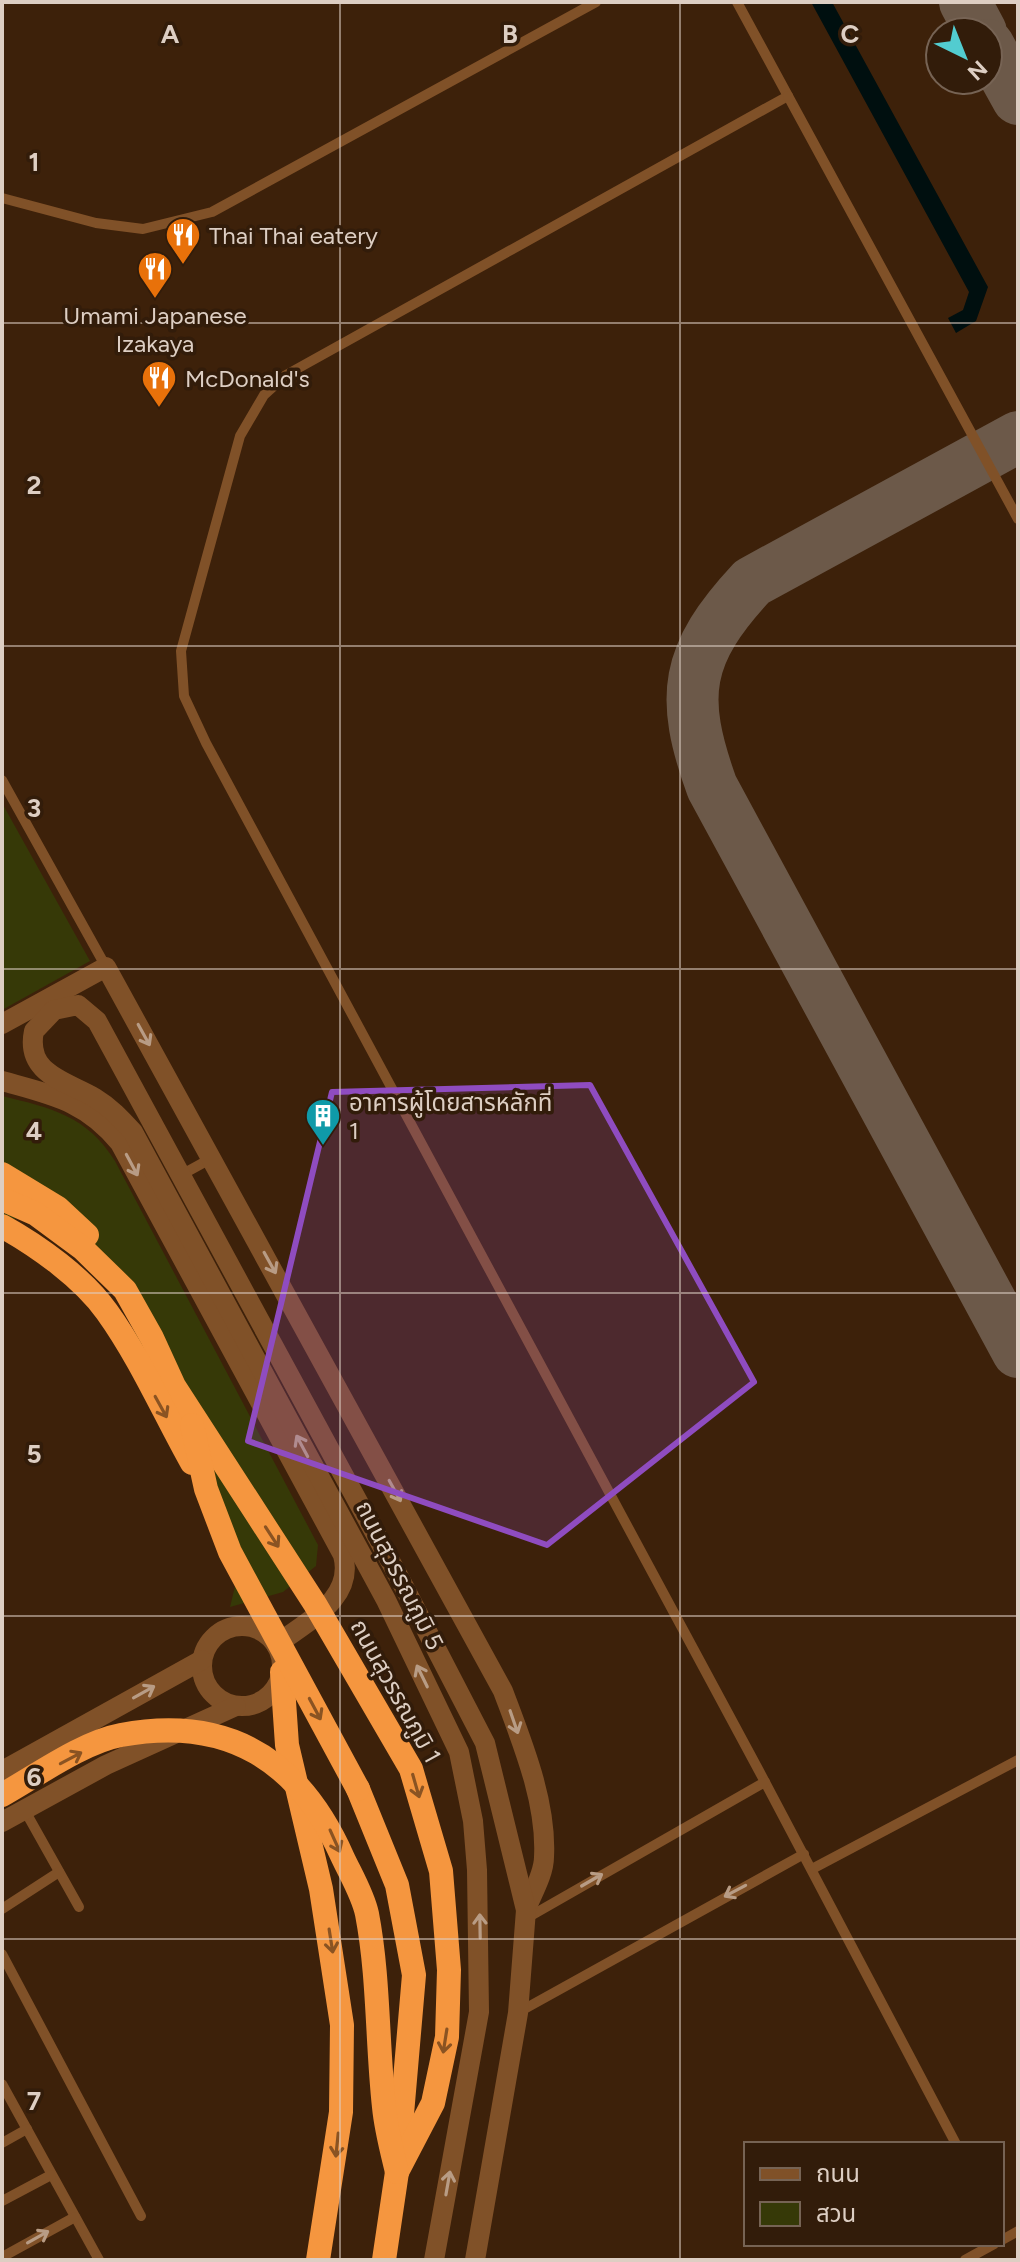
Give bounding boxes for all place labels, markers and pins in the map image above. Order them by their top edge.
restaurant icon: Thai Thai eatery [164,216,202,266]
place label: Thai Thai eatery [209,221,378,250]
restaurant icon: Umami Japanese Izakaya [136,250,174,300]
place label: Umami Japanese Izakaya [63,301,247,358]
restaurant icon: McDonald's [140,359,178,409]
place label: McDonald's [185,364,310,393]
place label: อาคารผู้โดยสารหลักที่ 1 [349,1086,552,1145]
building icon: อาคารผู้โดยสารหลักที่ 1 [304,1097,342,1147]

